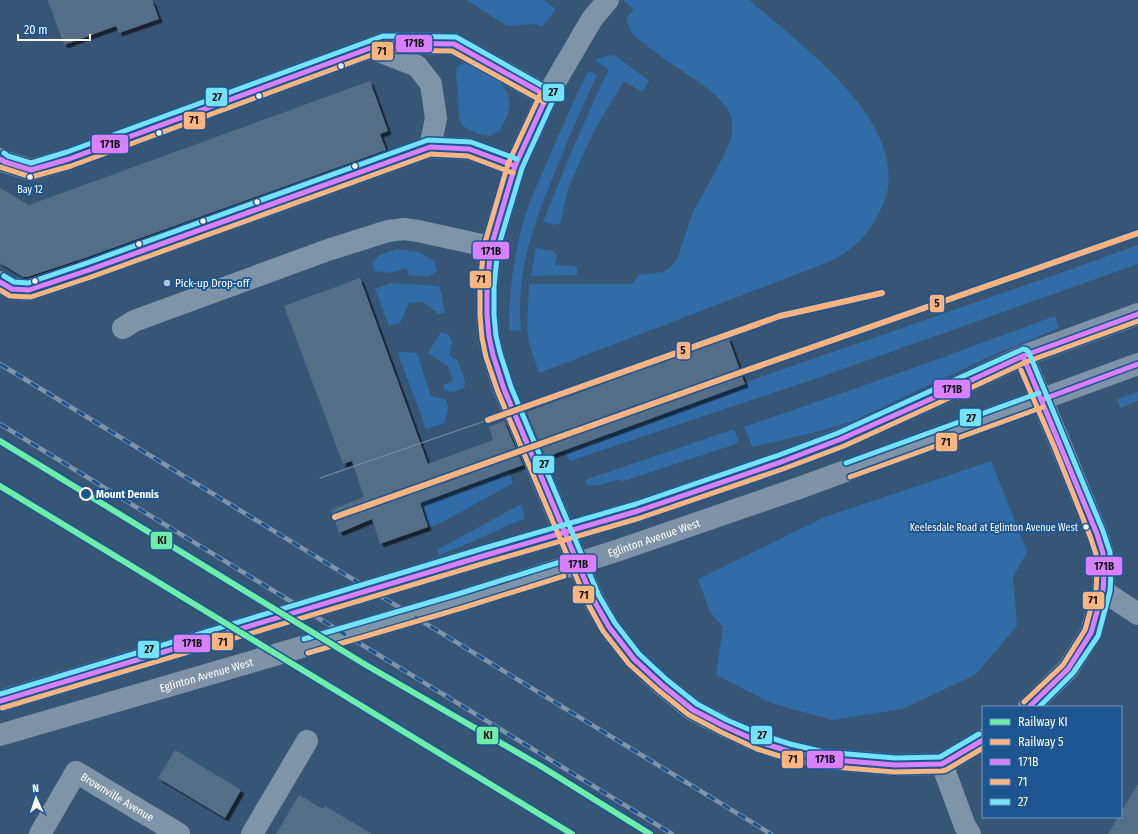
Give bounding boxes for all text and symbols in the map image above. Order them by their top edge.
scale bar [18,16,90,42]
text: 20 m [24,23,48,37]
line badge: 171B [395,34,433,53]
text: 171B [404,37,424,50]
line badge: 71 [371,41,394,61]
text: 71 [377,45,387,58]
unlabelled marker [336,61,346,71]
line badge: 27 [542,83,565,102]
text: 27 [547,86,558,99]
line badge: 27 [205,87,228,107]
text: 27 [211,91,222,104]
unlabelled marker [254,91,264,101]
line badge: 71 [183,111,206,130]
text: 71 [189,114,199,127]
unlabelled marker [154,128,164,138]
line badge: 171B [91,134,129,154]
text: 171B [100,138,120,151]
unlabelled marker [350,161,360,171]
marker: Bay 12 [25,172,35,182]
place label: Bay 12 [17,184,43,196]
unlabelled marker [252,197,262,207]
unlabelled marker [198,216,208,226]
unlabelled marker [134,239,144,249]
line badge: 171B [472,241,510,260]
text: 171B [481,245,501,258]
line badge: 71 [469,270,492,289]
text: 71 [476,273,486,286]
unlabelled marker [30,276,40,286]
place label: Pick-up Drop-off [175,277,250,290]
marker: Pick-up Drop-off [162,278,172,288]
line badge: 5 [929,294,945,313]
text: 5 [934,297,940,310]
line badge: 5 [676,341,691,360]
text: 5 [680,344,686,357]
line badge: 171B [933,379,971,399]
text: 171B [942,383,962,396]
line badge: 27 [959,408,982,427]
text: 27 [965,412,976,425]
line badge: 71 [935,432,958,452]
text: 71 [941,436,951,449]
line badge: 27 [532,455,555,474]
text: 27 [538,458,549,471]
marker: Mount Dennis [79,487,93,501]
place label: Mount Dennis [96,488,159,501]
street label: Eglinton Avenue West [606,516,702,560]
place label: Keelesdale Road at Eglinton Avenue West [910,522,1079,534]
marker: Keelesdale Road at Eglinton Avenue West [1081,522,1091,532]
line badge: KI [150,531,173,550]
text: KI [157,534,167,547]
line badge: 171B [559,554,597,573]
line badge: 171B [1085,556,1123,576]
text: 171B [568,558,588,571]
text: 171B [1094,560,1114,573]
line badge: 71 [572,585,595,604]
text: 71 [579,589,589,602]
line badge: 71 [1082,591,1105,610]
text: 71 [1088,594,1098,607]
line badge: 71 [211,632,234,651]
line badge: 171B [173,634,211,653]
text: 71 [218,636,228,649]
text: 171B [182,637,202,650]
line badge: 27 [137,640,160,659]
text: 27 [143,643,154,656]
street label: Eglinton Avenue West [158,655,255,695]
legend [982,706,1122,818]
text: Railway KI [1018,715,1068,729]
line badge: 27 [750,725,773,745]
line badge: KI [476,726,499,745]
text: KI [483,729,493,742]
text: 27 [756,729,767,742]
text: Railway 5 [1018,735,1064,749]
line badge: 71 [781,750,804,769]
line badge: 171B [806,750,844,769]
text: 71 [788,753,798,766]
text: 171B [815,753,835,766]
text: 171B [1018,755,1039,769]
street label: Brownville Avenue [78,770,156,824]
text: 71 [1018,775,1027,789]
north arrow [16,778,56,818]
text: N [32,782,39,795]
text: 27 [1018,795,1028,809]

